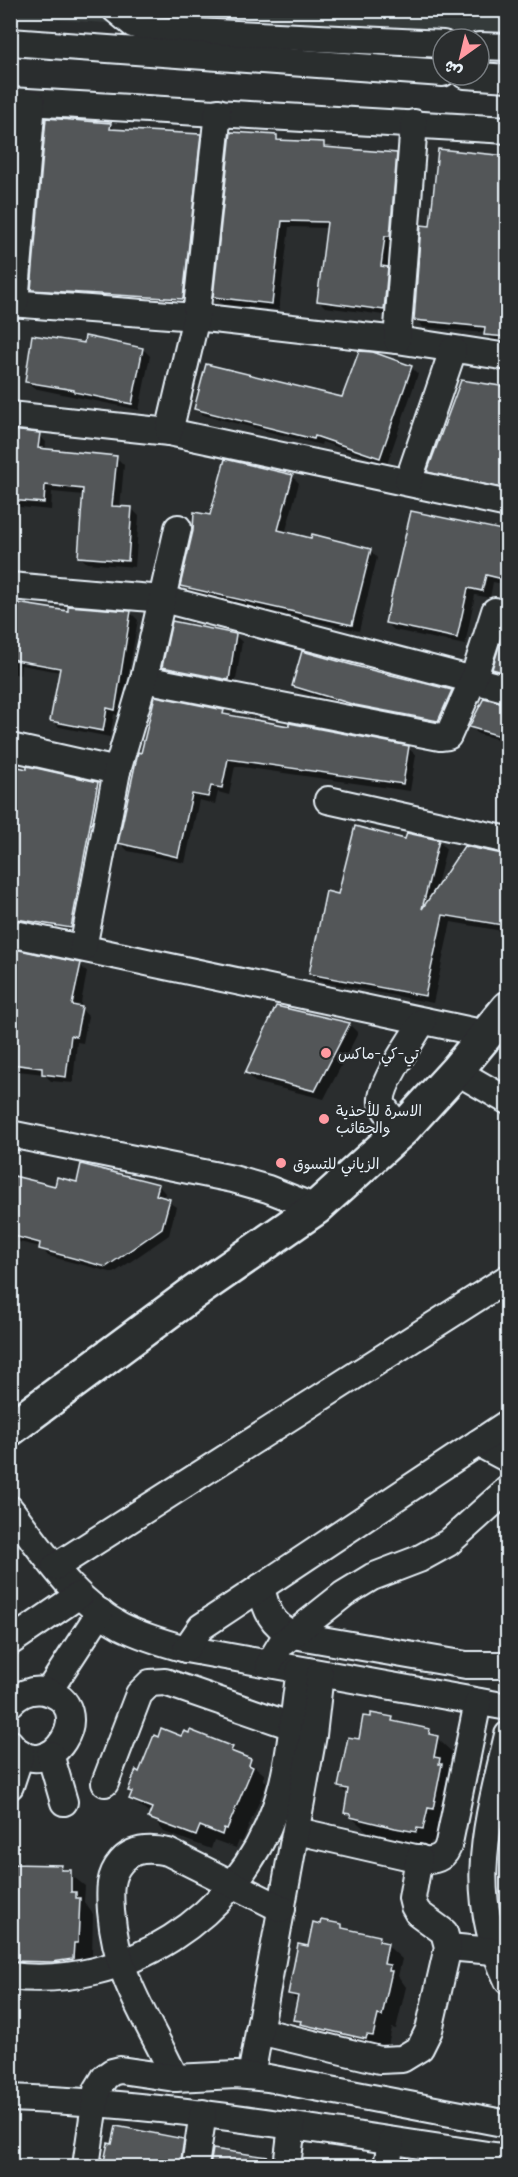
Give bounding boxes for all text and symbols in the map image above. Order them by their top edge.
north arrow [431,27,491,87]
text: ش [439,56,466,83]
place label: تي-كي-ماكس [338,1043,420,1067]
marker: تي-كي-ماكس [319,1046,333,1060]
place label: الاسرة للأحذية والحقائب [336,1100,422,1138]
marker: الاسرة للأحذية والحقائب [317,1112,331,1126]
place label: الزياني للتسوق [293,1153,379,1177]
marker: الزياني للتسوق [274,1156,288,1170]

